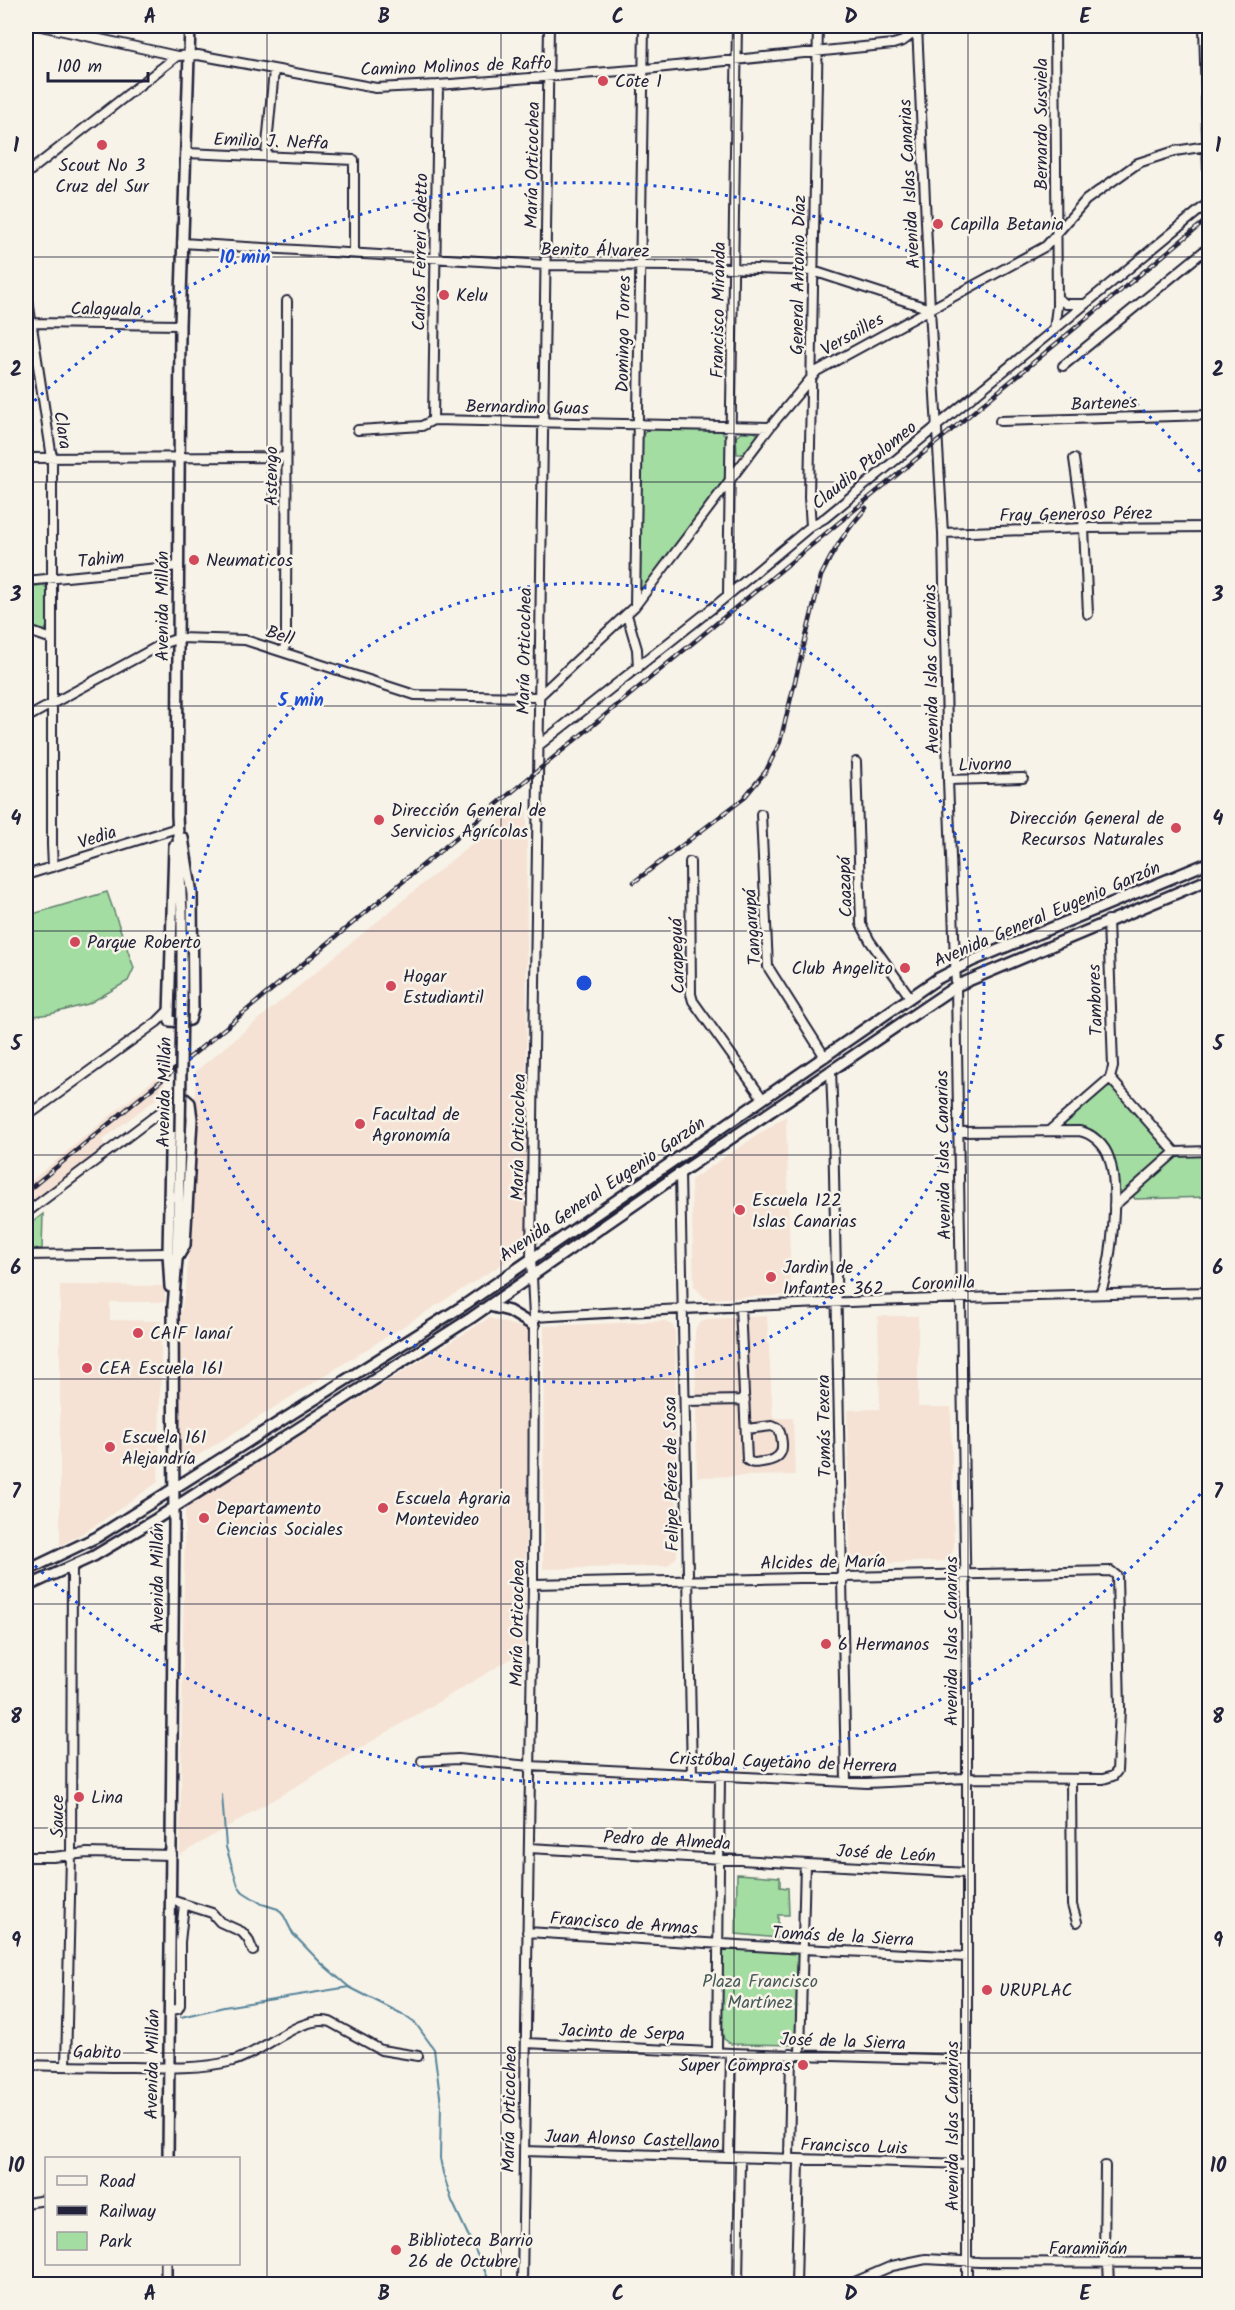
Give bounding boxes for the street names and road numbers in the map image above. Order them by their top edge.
street label: Camino Molinos de Raffo [360,50,552,85]
street label: Bernardo Susviela [1028,58,1057,190]
street label: Avenida Islas Canarias [892,98,929,269]
street label: María Orticochea [518,101,549,229]
street label: Emilio J. Neffa [213,126,329,159]
street label: Carlos Ferreri Odetto [406,173,437,331]
street label: General Antonio Díaz [784,195,815,355]
street label: Benito Álvarez [540,236,650,267]
street label: Francisco Miranda [704,241,735,379]
street label: Domingo Torres [609,275,640,393]
street label: Calaguala [70,295,142,326]
street label: Versailles [816,306,890,365]
street label: Bartenes [1070,389,1138,420]
street label: Bernardino Guas [465,393,589,424]
street label: Clara [44,409,79,451]
street label: Claudio Ptolomeo [806,414,924,518]
street label: Astengo [258,446,287,506]
street label: Fray Generoso Pérez [999,500,1153,531]
street label: Tahim [77,544,126,577]
street label: Avenida Millán [149,551,178,661]
street label: Avenida Islas Canarias [917,584,948,754]
street label: María Orticochea [510,587,541,715]
street label: Bell [262,618,298,655]
street label: Livorno [958,750,1012,781]
street label: Vedia [74,819,121,858]
street label: Caazapá [831,854,862,918]
street label: Avenida General Eugenio Garzón [930,854,1166,976]
street label: Tangarupá [736,886,771,966]
street label: Carapeguá [663,916,694,994]
street label: Tambores [1081,963,1112,1036]
street label: Avenida Millán [150,1037,181,1148]
street label: Avenida Islas Canarias [929,1070,960,1240]
street label: María Orticochea [504,1073,535,1201]
street label: Avenida General Eugenio Garzón [494,1110,712,1271]
street label: Coronilla [910,1269,976,1300]
street label: Tomás Texera [810,1374,841,1478]
street label: Felipe Pérez de Sosa [657,1396,688,1552]
street label: Avenida Millán [144,1523,173,1633]
street label: Alcides de María [760,1548,886,1579]
street label: Avenida Islas Canarias [938,1556,967,1726]
street label: María Orticochea [503,1559,534,1687]
street label: Cristóbal Cayetano de Herrera [668,1745,898,1782]
street label: Sauce [44,1795,73,1837]
street label: Pedro de Almeda [602,1824,731,1859]
street label: José de León [836,1837,936,1872]
street label: Francisco de Armas [549,1905,699,1944]
street label: Tomás de la Sierra [771,1919,915,1956]
street label: Avenida Millán [138,2009,169,2120]
street label: Jacinto de Serpa [558,2017,685,2050]
street label: José de la Sierra [779,2026,906,2059]
street label: Gabito [73,2039,121,2068]
street label: Avenida Islas Canarias [939,2041,968,2211]
street label: María Orticochea [495,2045,526,2173]
street label: Juan Alonso Castellano [544,2123,720,2158]
street label: Francisco Luis [800,2131,908,2164]
street label: Faramiñán [1049,2235,1127,2264]

